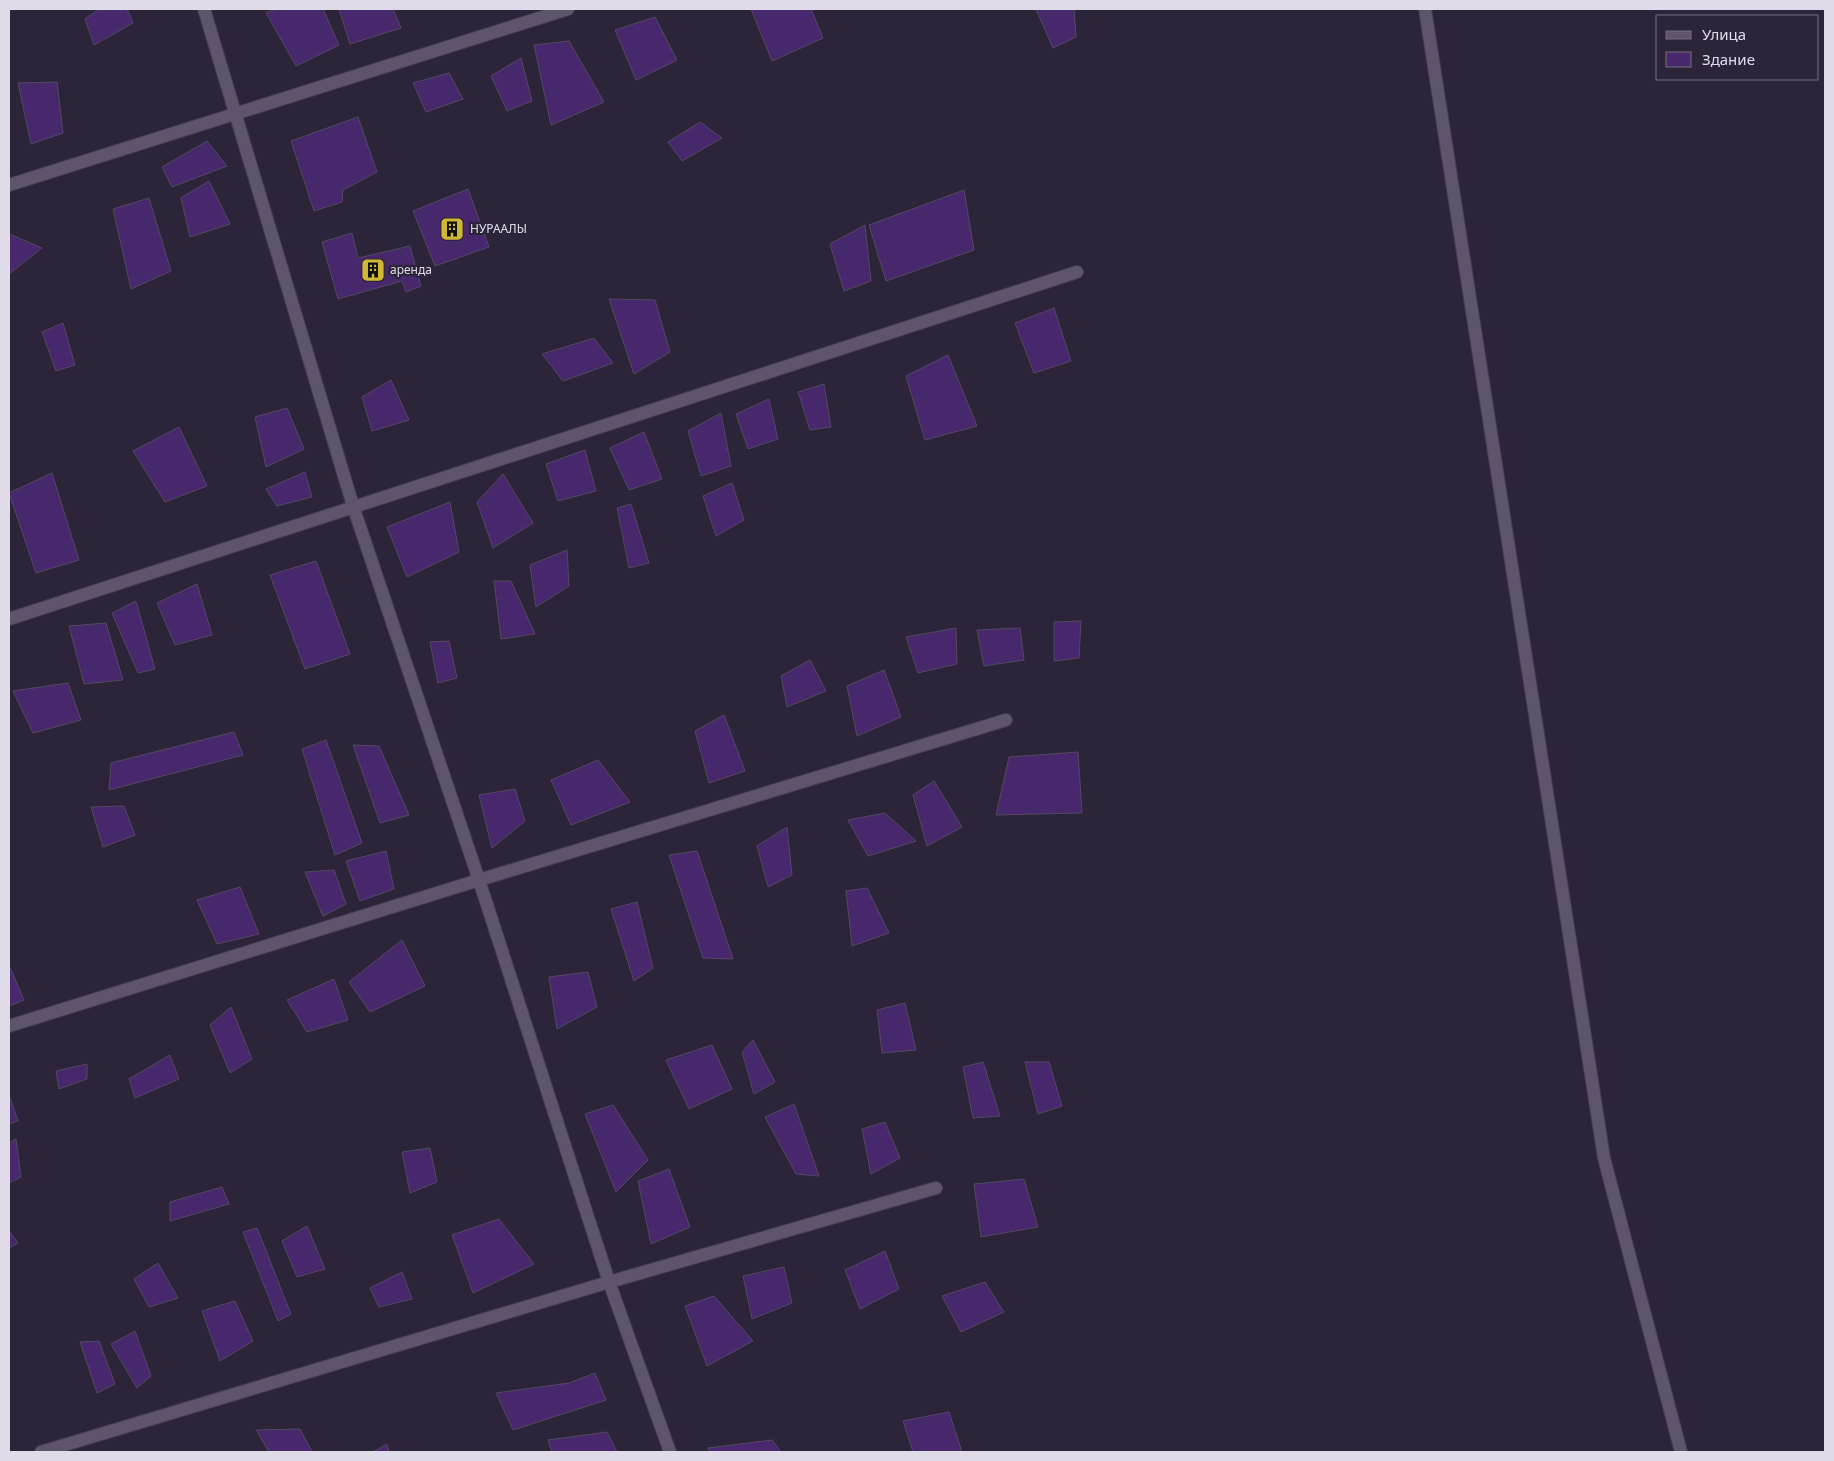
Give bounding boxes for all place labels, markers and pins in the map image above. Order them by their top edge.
building icon: НУРААЛЫ [439,216,465,242]
place label: НУРААЛЫ [470,220,527,237]
building icon: аренда [360,257,386,283]
place label: аренда [390,261,432,278]

